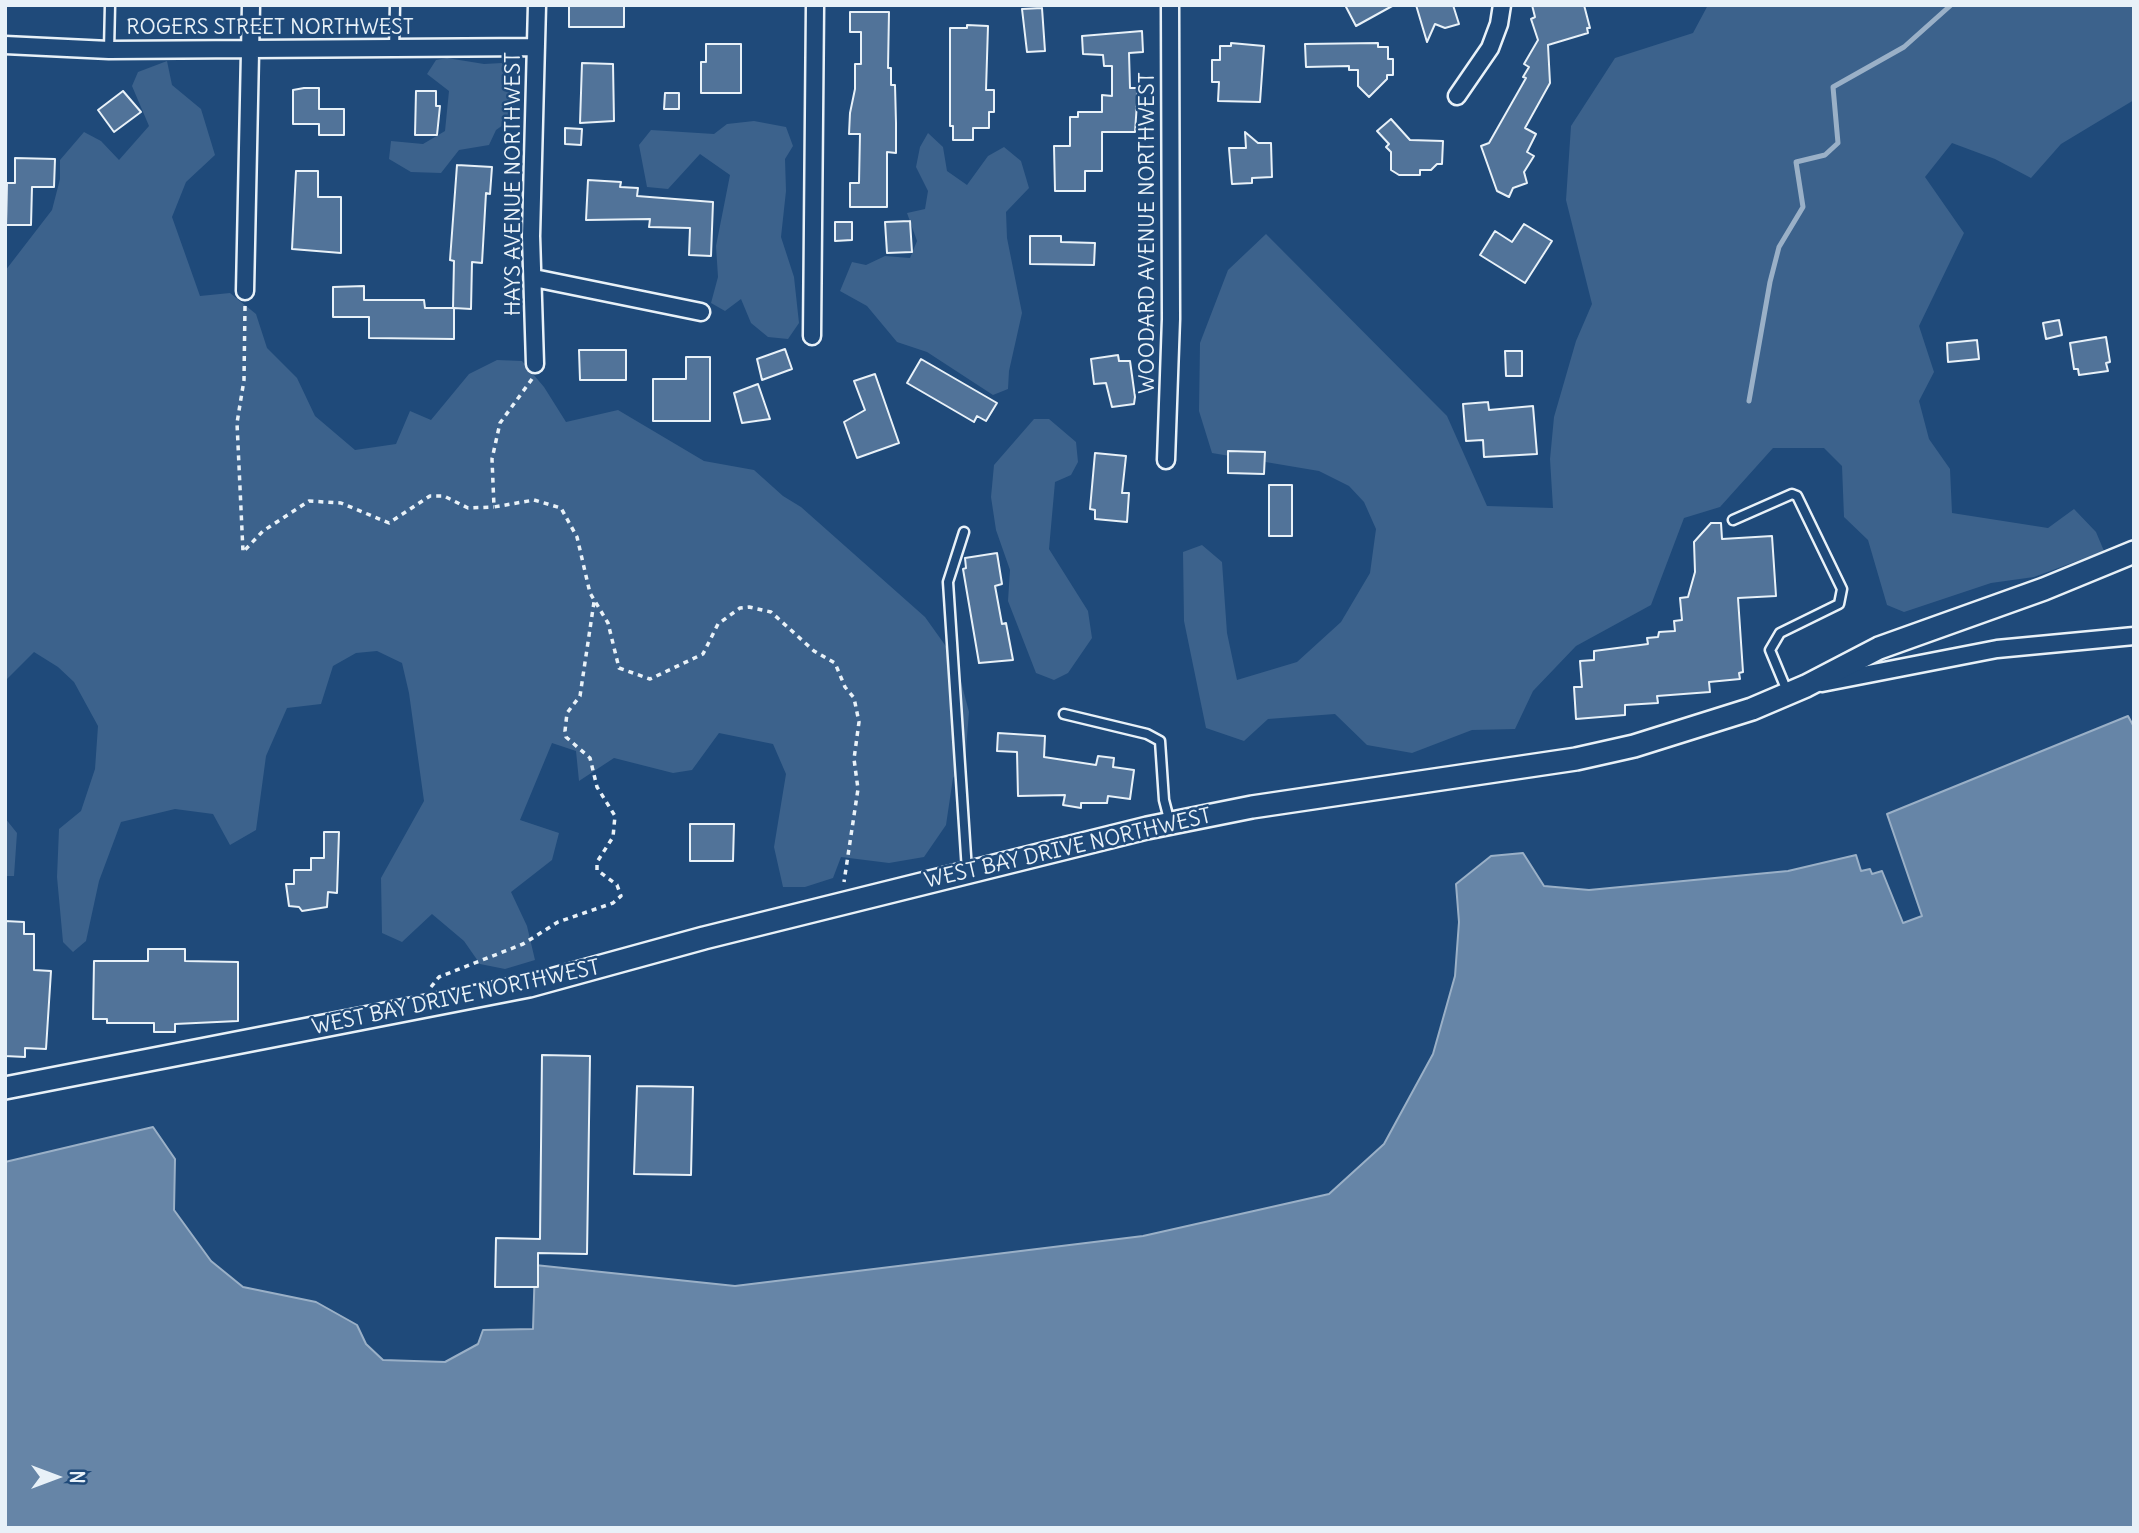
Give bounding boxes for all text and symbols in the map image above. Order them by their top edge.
street label: ROGERS STREET NORTHWEST [126,15,414,41]
street label: HAYS AVENUE NORTHWEST [501,52,527,316]
street label: WOODARD AVENUE NORTHWEST [1135,72,1161,394]
street label: WEST BAY DRIVE NORTHWEST [922,804,1214,894]
street label: WEST BAY DRIVE NORTHWEST [310,955,602,1041]
north arrow [21,1442,91,1512]
text: N [65,1470,89,1484]

